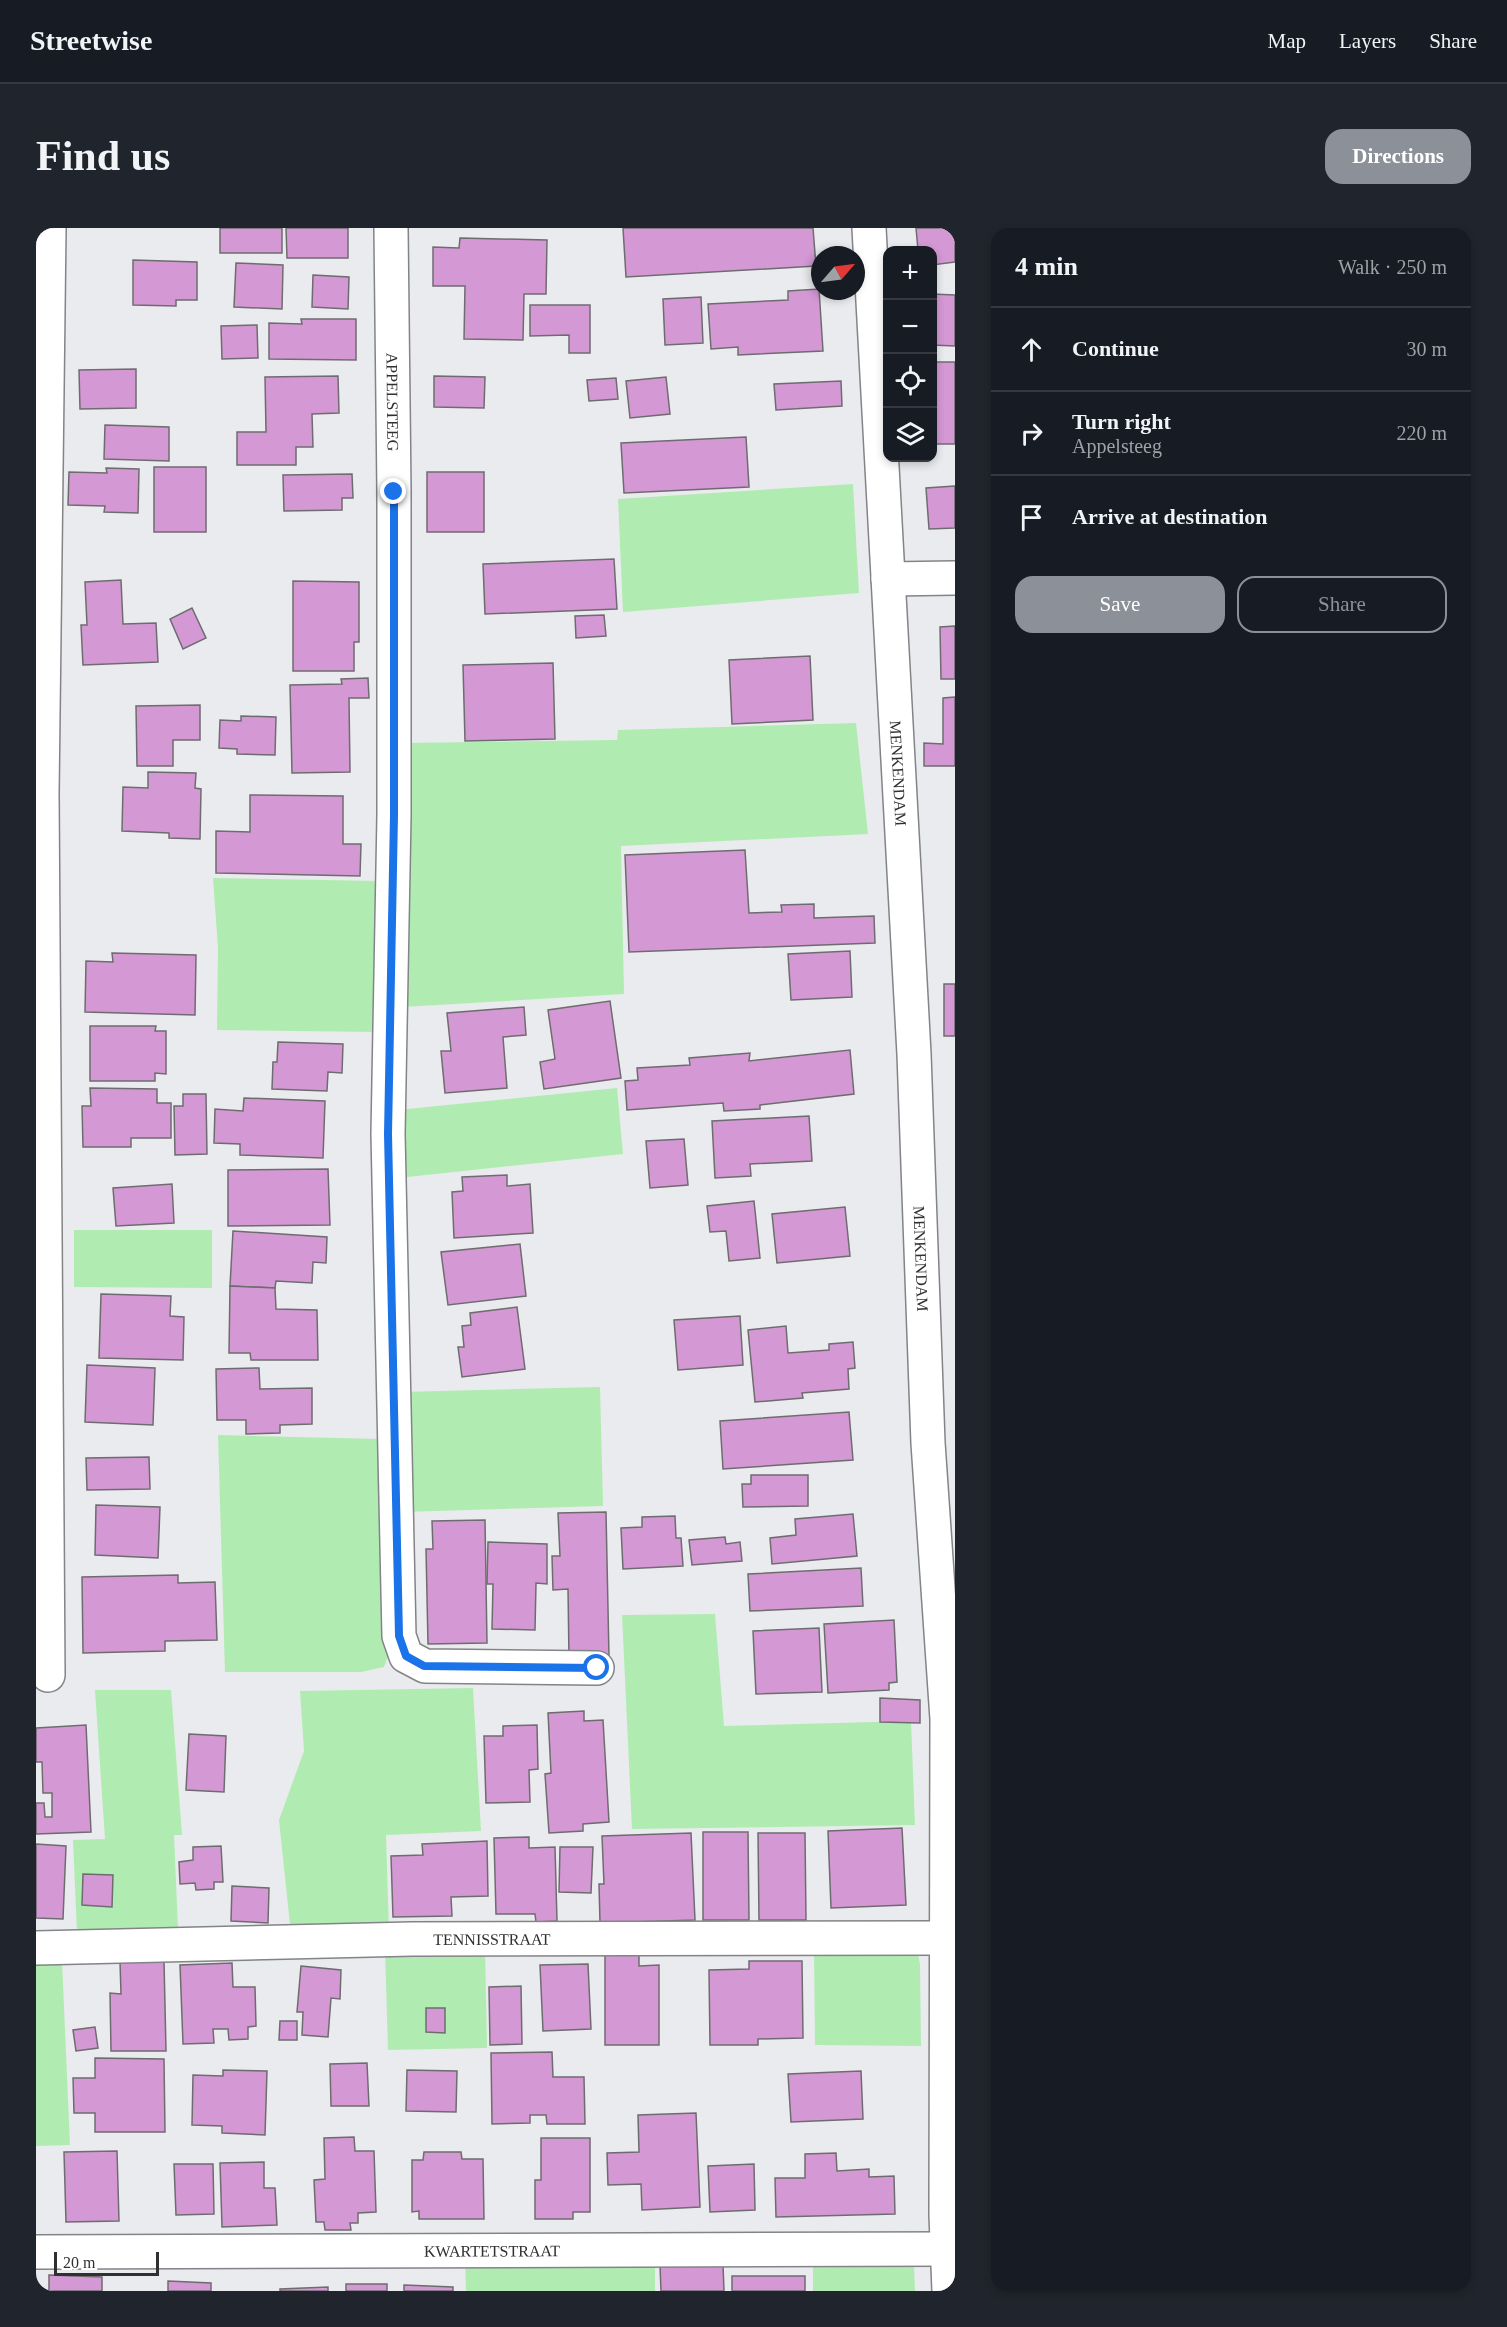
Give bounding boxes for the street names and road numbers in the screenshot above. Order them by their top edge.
street label: APPELSTEEG [383,353,402,452]
street label: MENKENDAM [887,720,910,827]
street label: MENKENDAM [910,1205,931,1312]
street label: TENNISSTRAAT [433,1931,551,1948]
street label: KWARTETSTRAAT [424,2242,560,2260]

